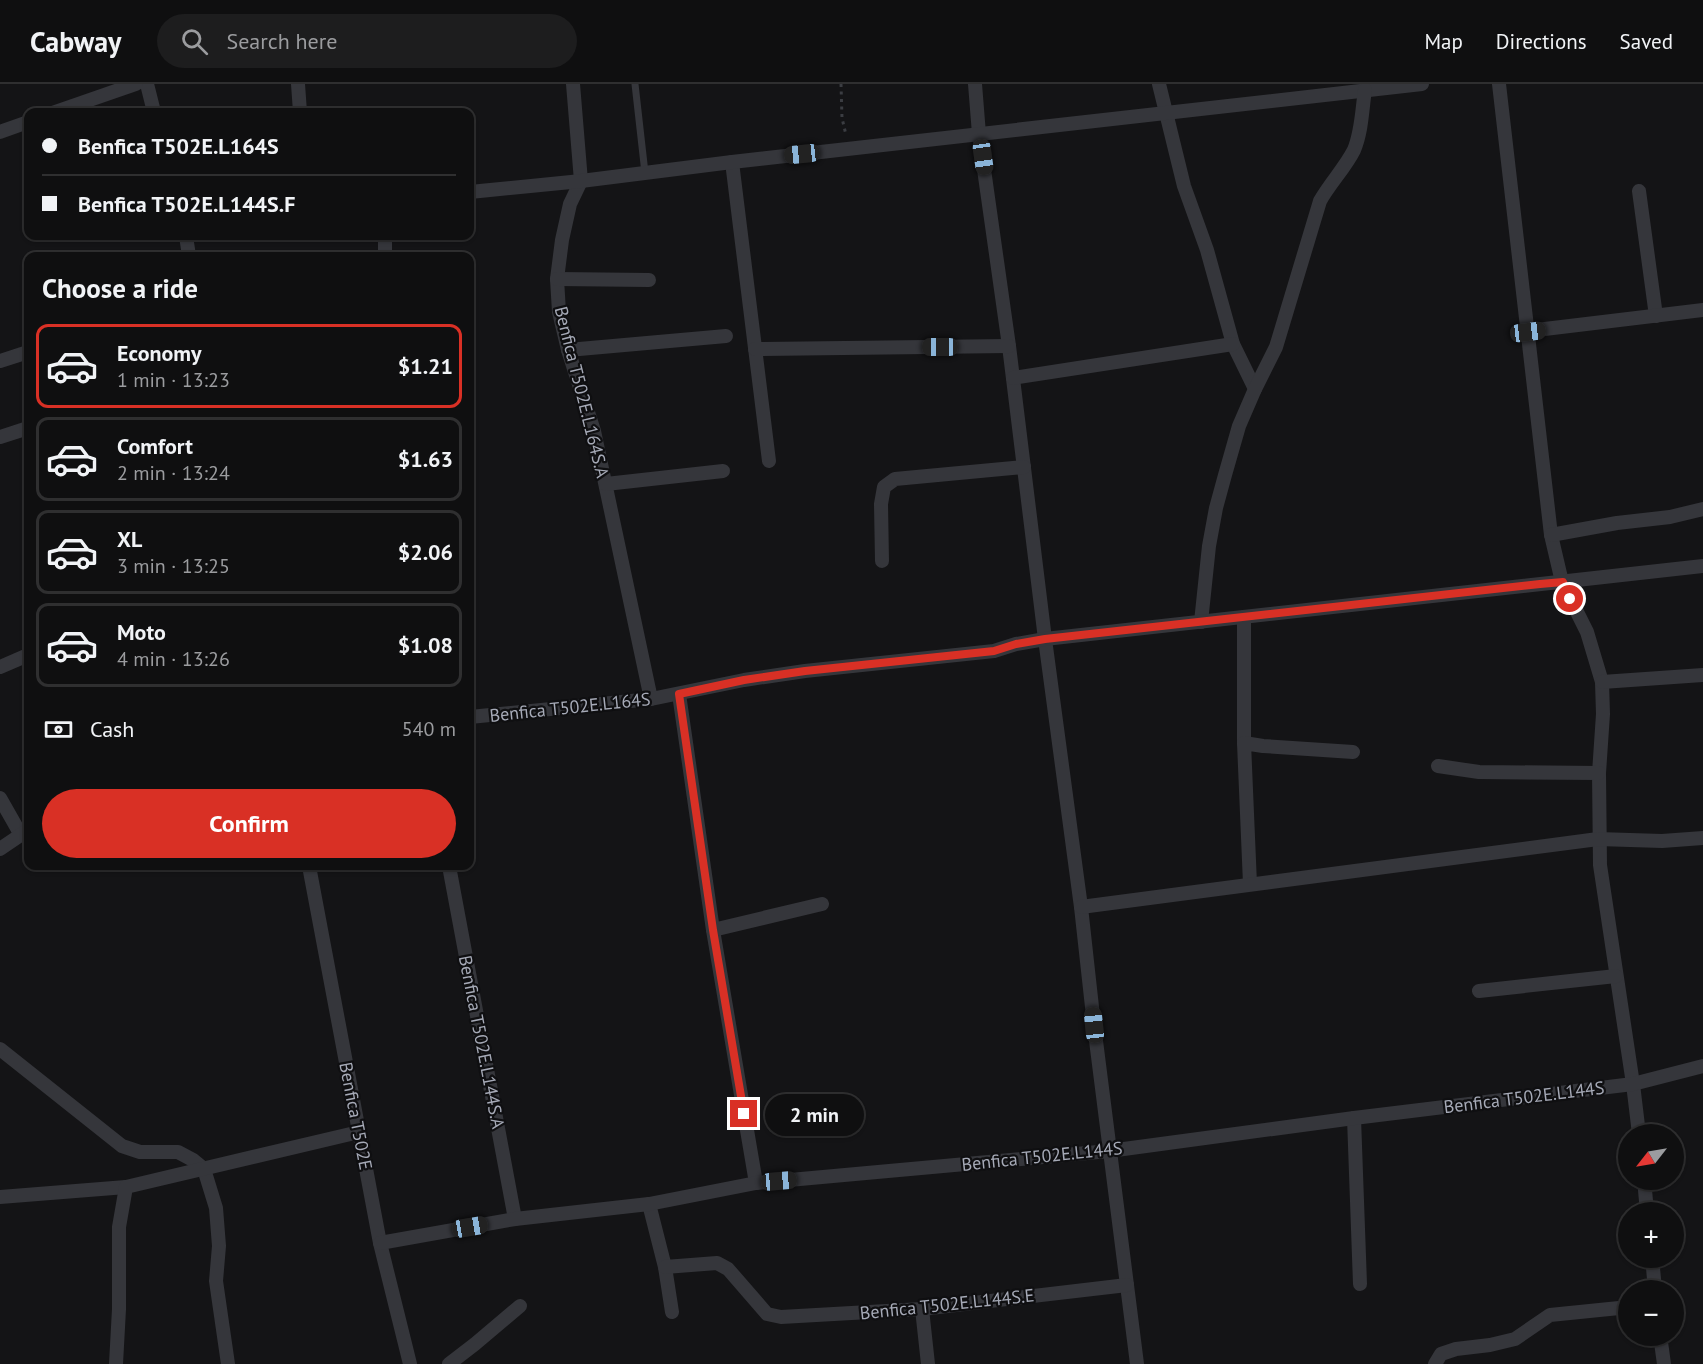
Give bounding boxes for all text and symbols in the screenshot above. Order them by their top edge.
search box [157,14,577,68]
text: Cabway [30,23,121,60]
icon: search [178,25,211,58]
text: Search here [226,27,337,55]
text: Map [1424,28,1463,55]
text: Directions [1496,28,1587,55]
text: Saved [1620,28,1673,55]
text: Benfica T502E.L164S [78,132,279,160]
car [972,138,994,176]
car [783,143,821,165]
text: Benfica T502E.L144S.F [78,190,295,218]
text: Choose a ride [42,271,198,305]
street label: Benfica T502E.L164S.A [550,304,615,481]
car [1509,321,1547,343]
car [922,338,958,356]
icon: car [45,339,99,393]
text: Economy [117,339,201,367]
text: $1.21 [398,352,453,380]
text: 1 min · 13:23 [117,367,230,393]
icon: car [45,432,99,486]
text: Comfort [117,432,193,460]
text: $1.63 [398,445,453,473]
text: 2 min · 13:24 [117,460,230,486]
icon: car [45,525,99,579]
text: XL [117,525,142,553]
text: $2.06 [398,538,453,566]
text: 3 min · 13:25 [117,553,230,579]
route start [1556,585,1583,612]
icon: car [45,618,99,672]
text: Moto [117,618,166,646]
text: $1.08 [398,631,453,659]
text: 4 min · 13:26 [117,646,230,672]
street label: Benfica T502E.L164S [488,687,652,727]
icon: cash [42,713,75,746]
text: Cash [90,715,134,743]
text: 540 m [402,716,456,742]
button: Confirm [42,789,456,858]
street label: Benfica T502E.L144S.A [454,953,510,1131]
car [1083,1006,1105,1044]
street label: Benfica T502E [334,1060,378,1172]
street label: Benfica T502E.L144S [1442,1076,1606,1118]
callout: 2 min [765,1093,864,1135]
route end [730,1100,757,1127]
text: 2 min [790,1102,839,1128]
north arrow [1618,1124,1684,1190]
map controls [1618,1124,1684,1346]
street label: Benfica T502E.L144S [960,1136,1124,1176]
car [760,1170,798,1192]
button: + [1618,1202,1684,1268]
car [451,1215,489,1239]
button: − [1618,1280,1684,1346]
street label: Benfica T502E.L144S.E [859,1283,1035,1325]

